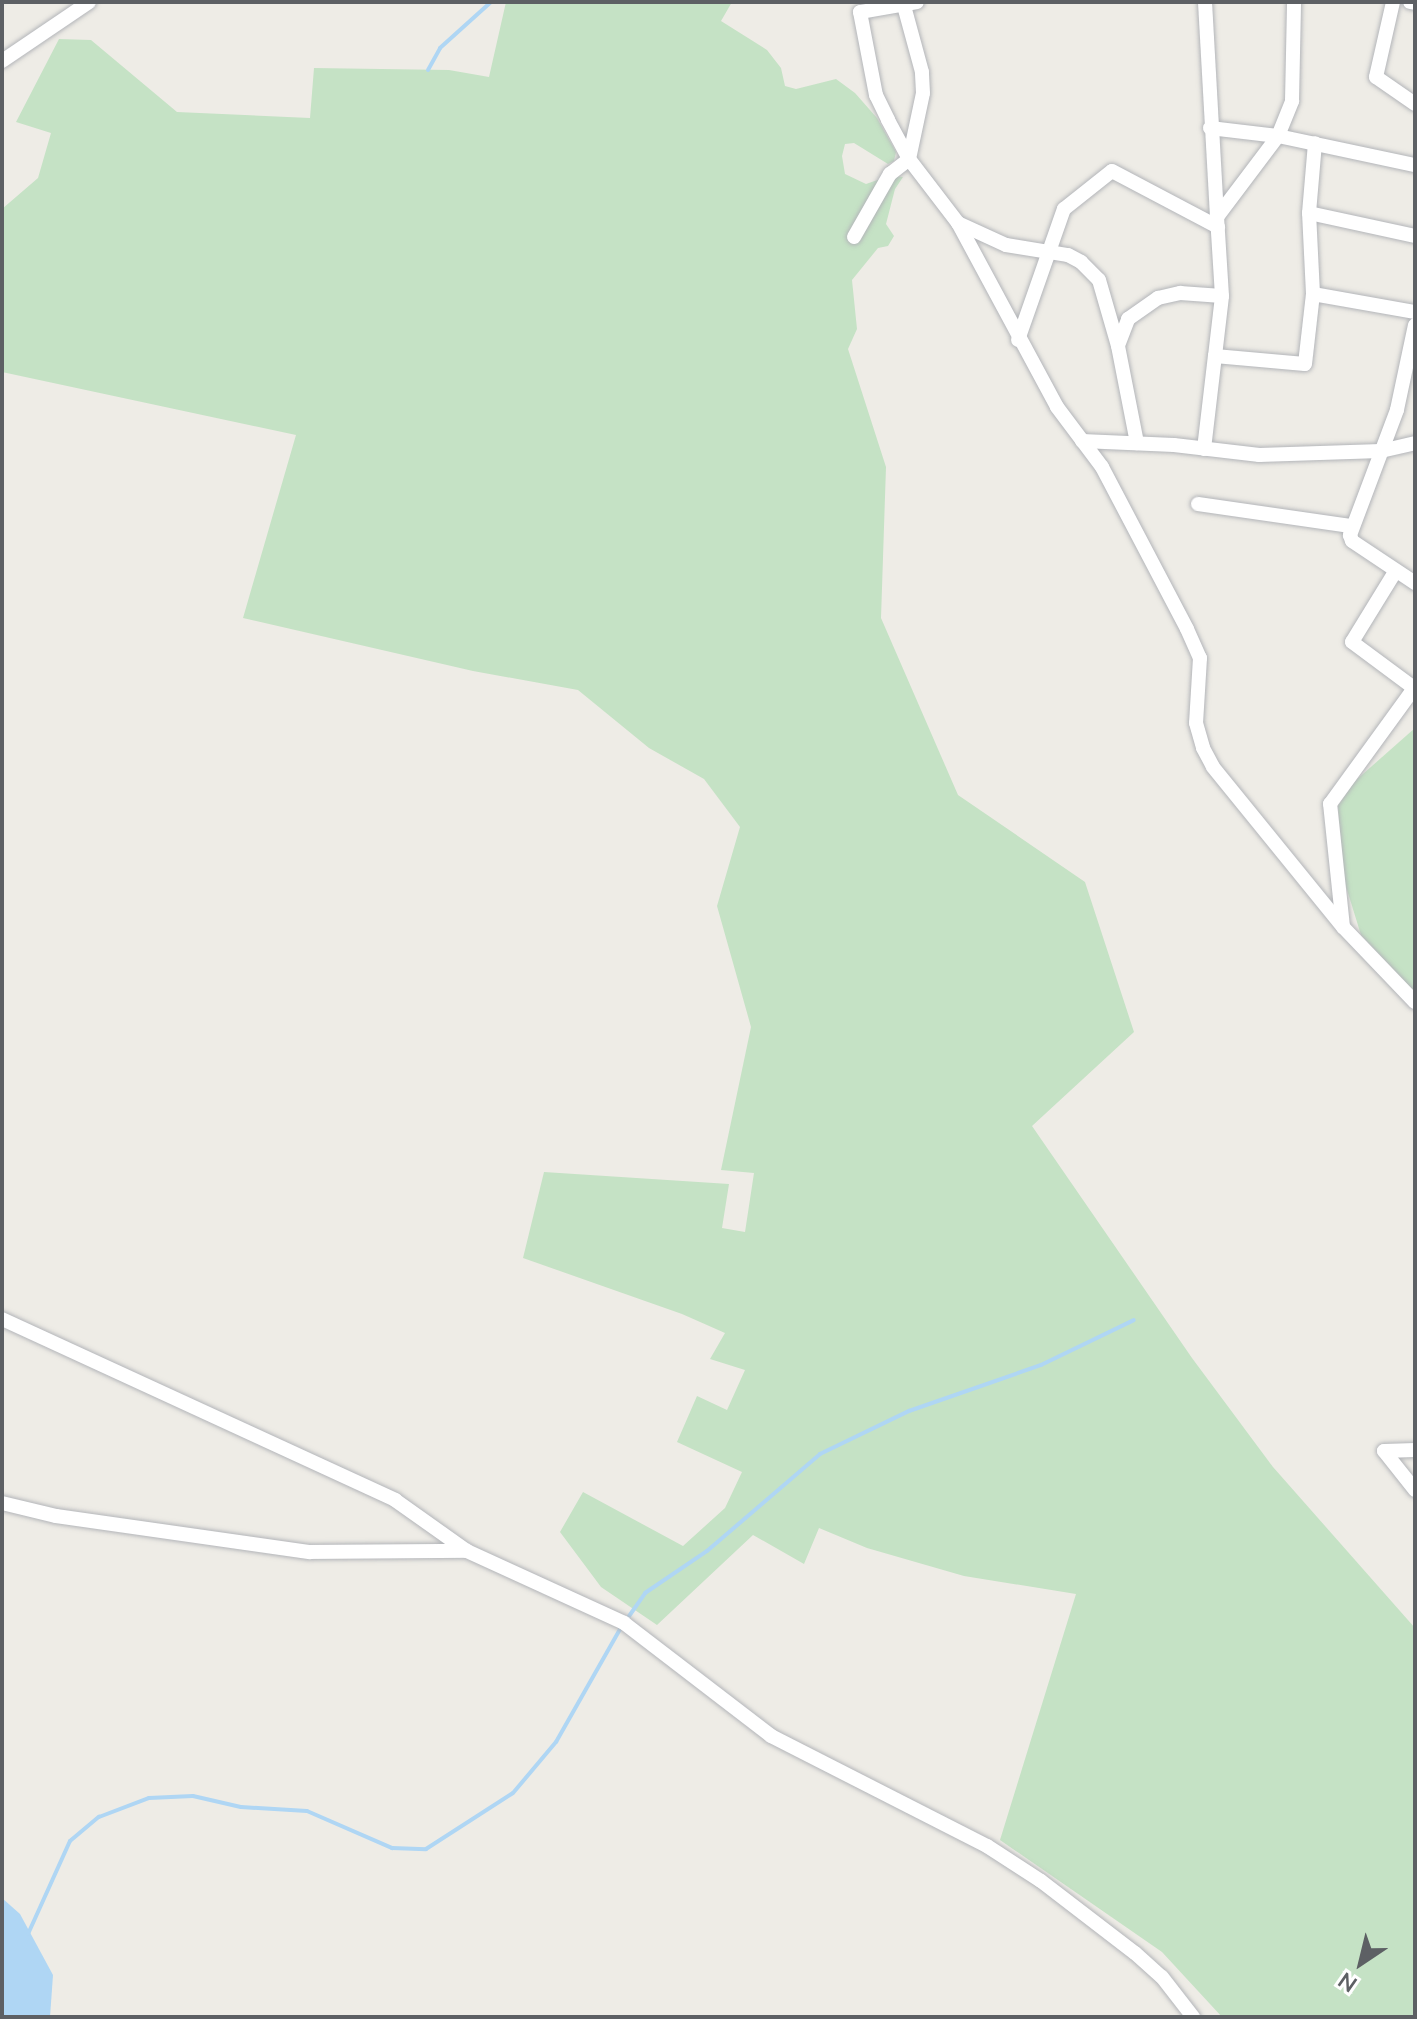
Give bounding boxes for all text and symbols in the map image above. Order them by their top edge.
north arrow [1321,1923,1401,2003]
text: N [1332,1966,1362,1999]

